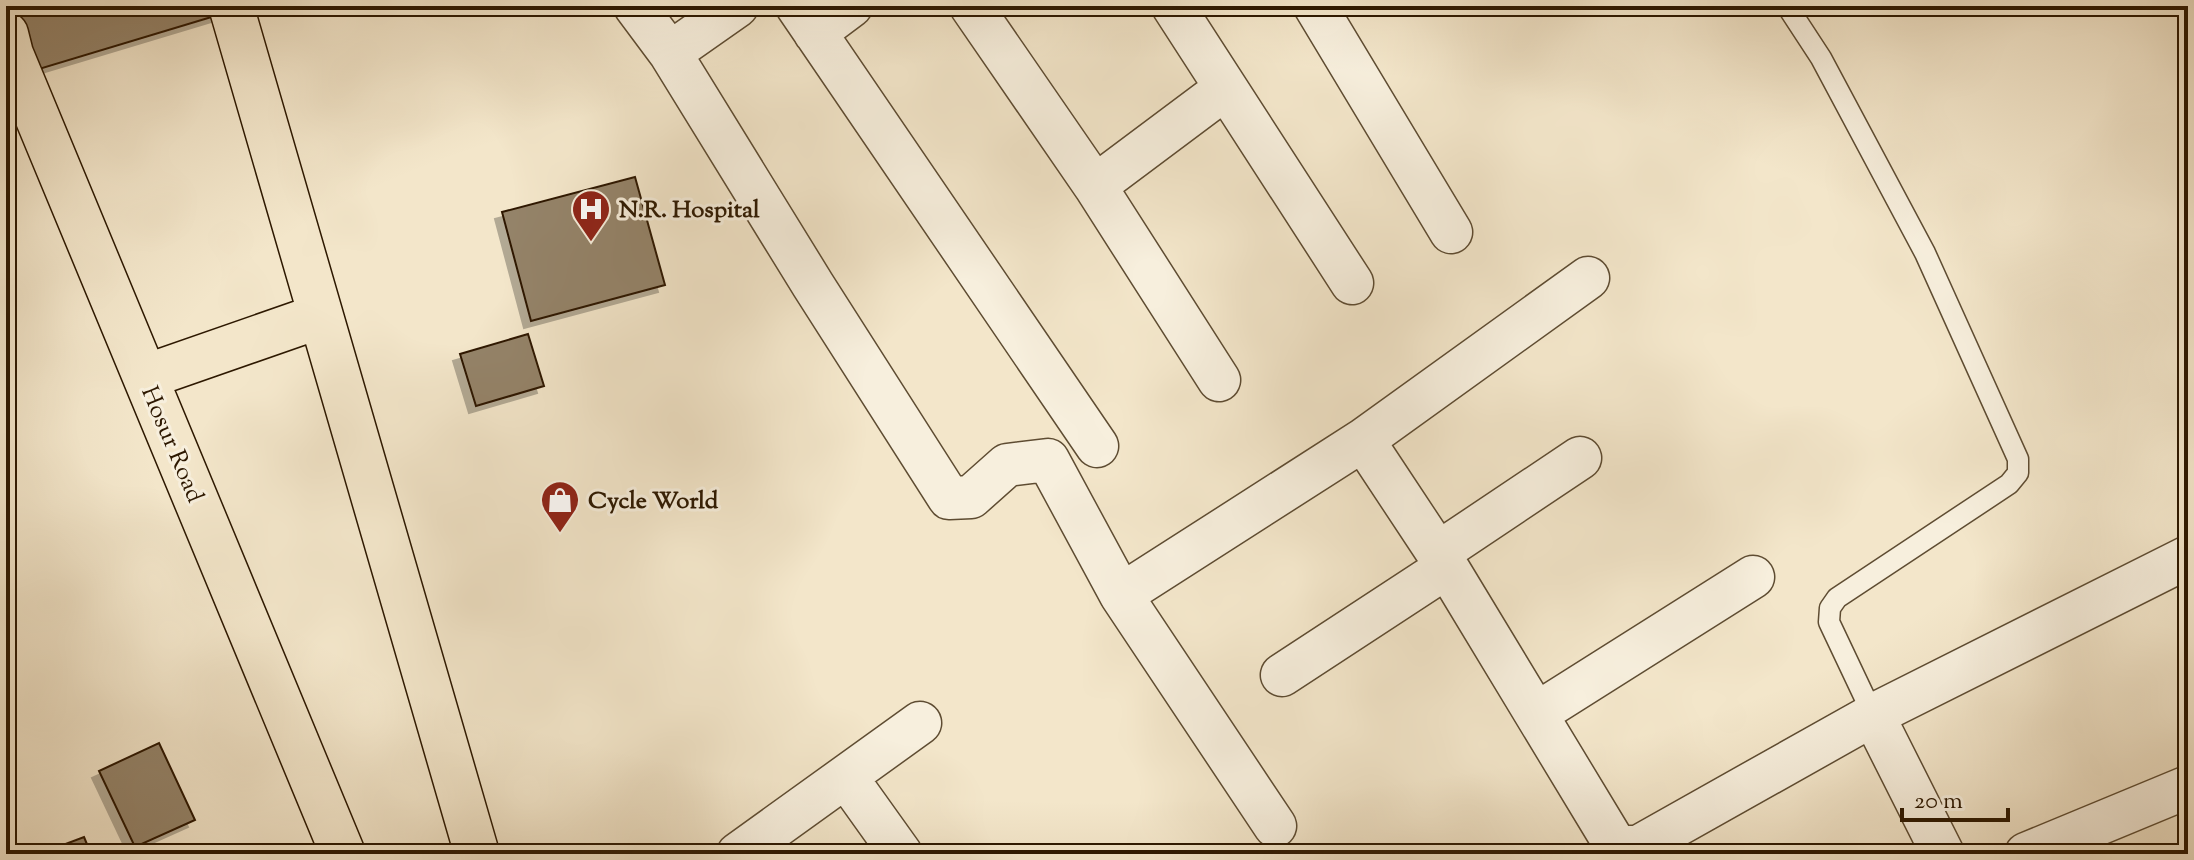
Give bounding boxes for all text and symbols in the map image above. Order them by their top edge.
hospital icon: N.R. Hospital [570,188,612,243]
place label: N.R. Hospital [619,194,760,228]
street label: Hosur Road [131,381,211,509]
shop icon: Cycle World [539,479,581,534]
place label: Cycle World [588,485,719,519]
scale bar [1902,772,2008,822]
text: 20 m [1914,785,1963,819]

